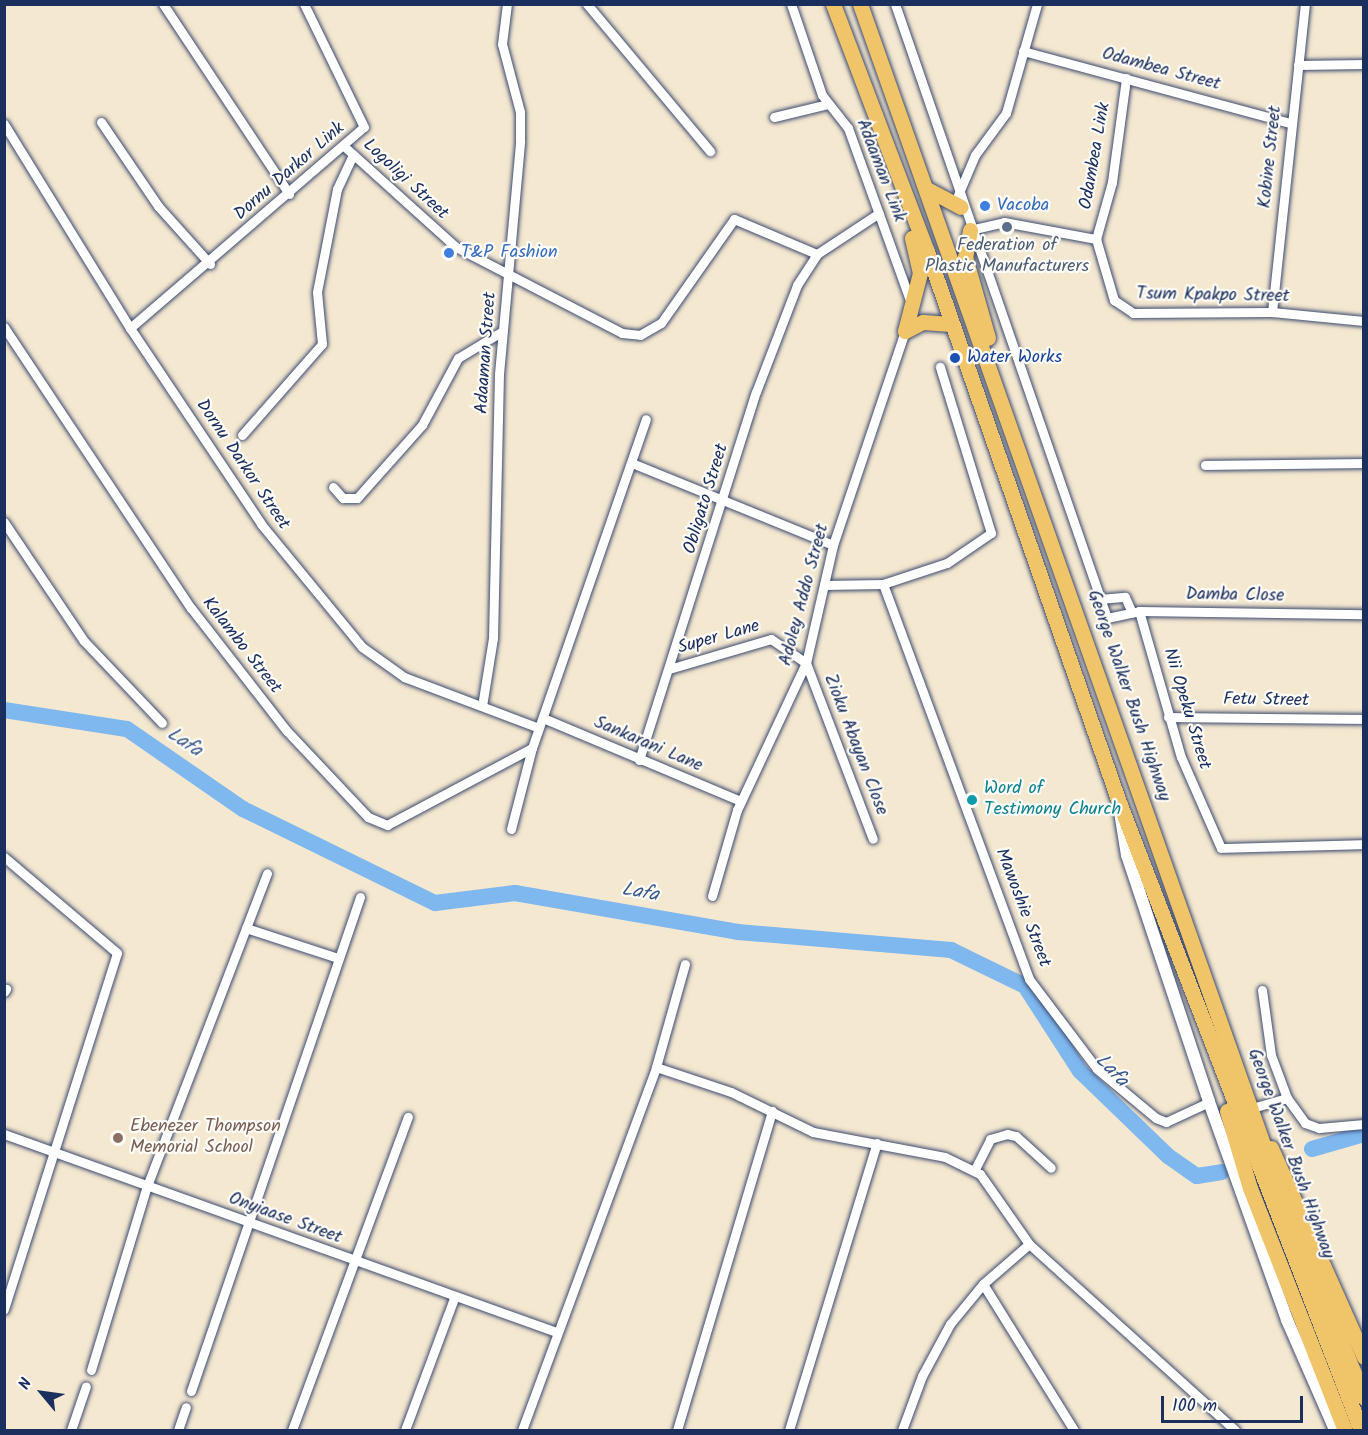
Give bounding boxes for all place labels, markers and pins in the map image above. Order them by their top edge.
place label: Vacoba [997,195,1049,217]
marker: Vacoba [978,199,992,213]
marker: Federation of Plastic Manufacturers [1000,220,1014,234]
place label: Federation of Plastic Manufacturers [925,236,1089,278]
place label: T&P Fashion [461,242,557,264]
marker: T&P Fashion [442,246,456,260]
place label: Water Works [967,347,1062,369]
marker: Water Works [948,351,962,365]
place label: Word of Testimony Church [984,779,1121,822]
marker: Word of Testimony Church [965,793,979,807]
place label: Ebenezer Thompson Memorial School [130,1117,281,1160]
marker: Ebenezer Thompson Memorial School [111,1131,125,1145]

